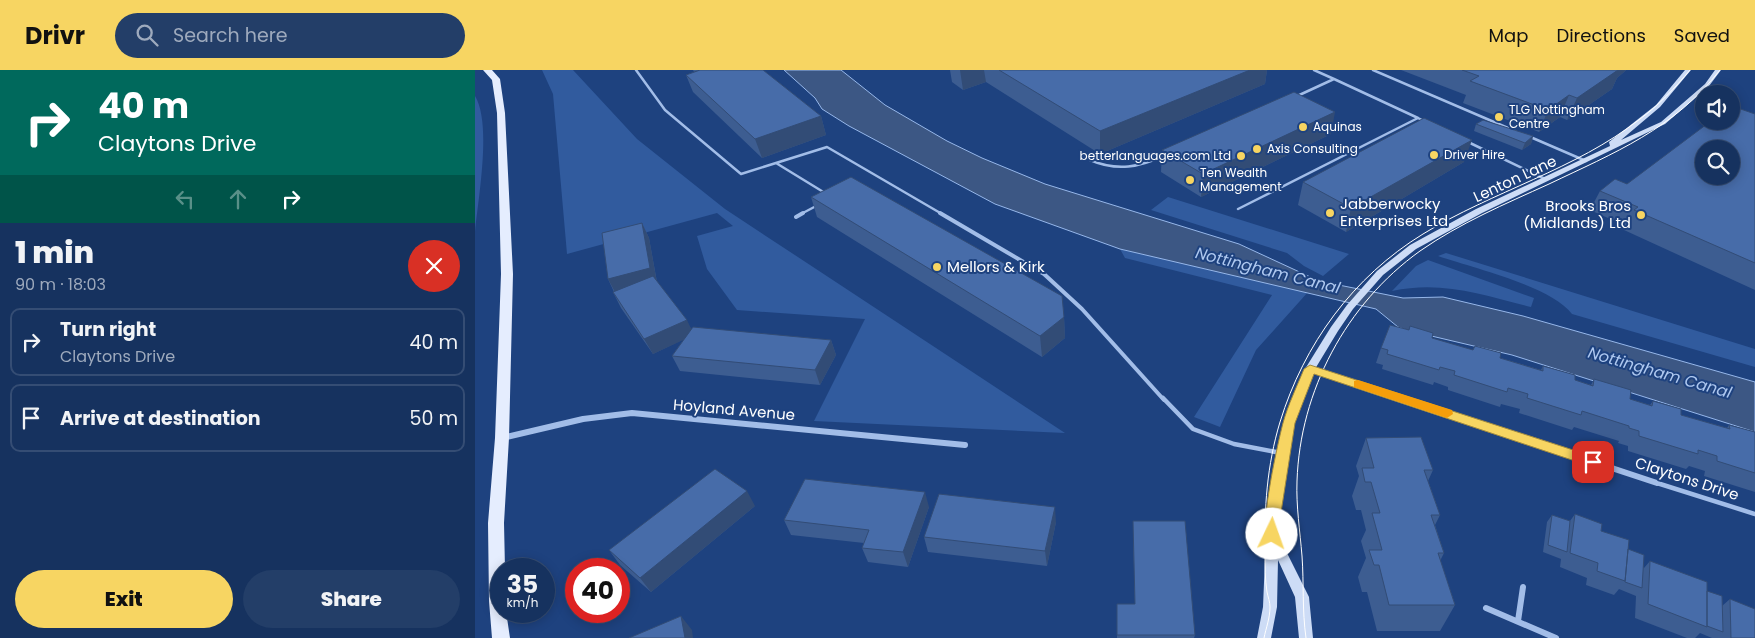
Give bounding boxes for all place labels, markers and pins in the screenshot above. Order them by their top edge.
place label: TLG Nottingham Centre [1509,101,1605,132]
marker: TLG Nottingham Centre [1493,111,1505,123]
place label: Aquinas [1313,118,1362,135]
marker: Aquinas [1297,121,1309,133]
place label: Axis Consulting [1267,140,1358,157]
marker: Axis Consulting [1251,143,1263,155]
place label: Driver Hire [1444,146,1505,163]
place label: betterlanguages.com Ltd [1080,147,1231,164]
marker: Driver Hire [1428,149,1440,161]
marker: betterlanguages.com Ltd [1235,150,1247,162]
place label: Ten Wealth Management [1200,164,1282,195]
marker: Ten Wealth Management [1184,174,1196,186]
place label: Jabberwocky Enterprises Ltd [1340,193,1448,231]
place label: Brooks Bros (Midlands) Ltd [1523,195,1631,233]
marker: Jabberwocky Enterprises Ltd [1324,207,1336,219]
marker: Brooks Bros (Midlands) Ltd [1635,209,1647,221]
place label: Mellors & Kirk [947,256,1045,277]
marker: Mellors & Kirk [931,261,943,273]
pin [1572,441,1614,483]

